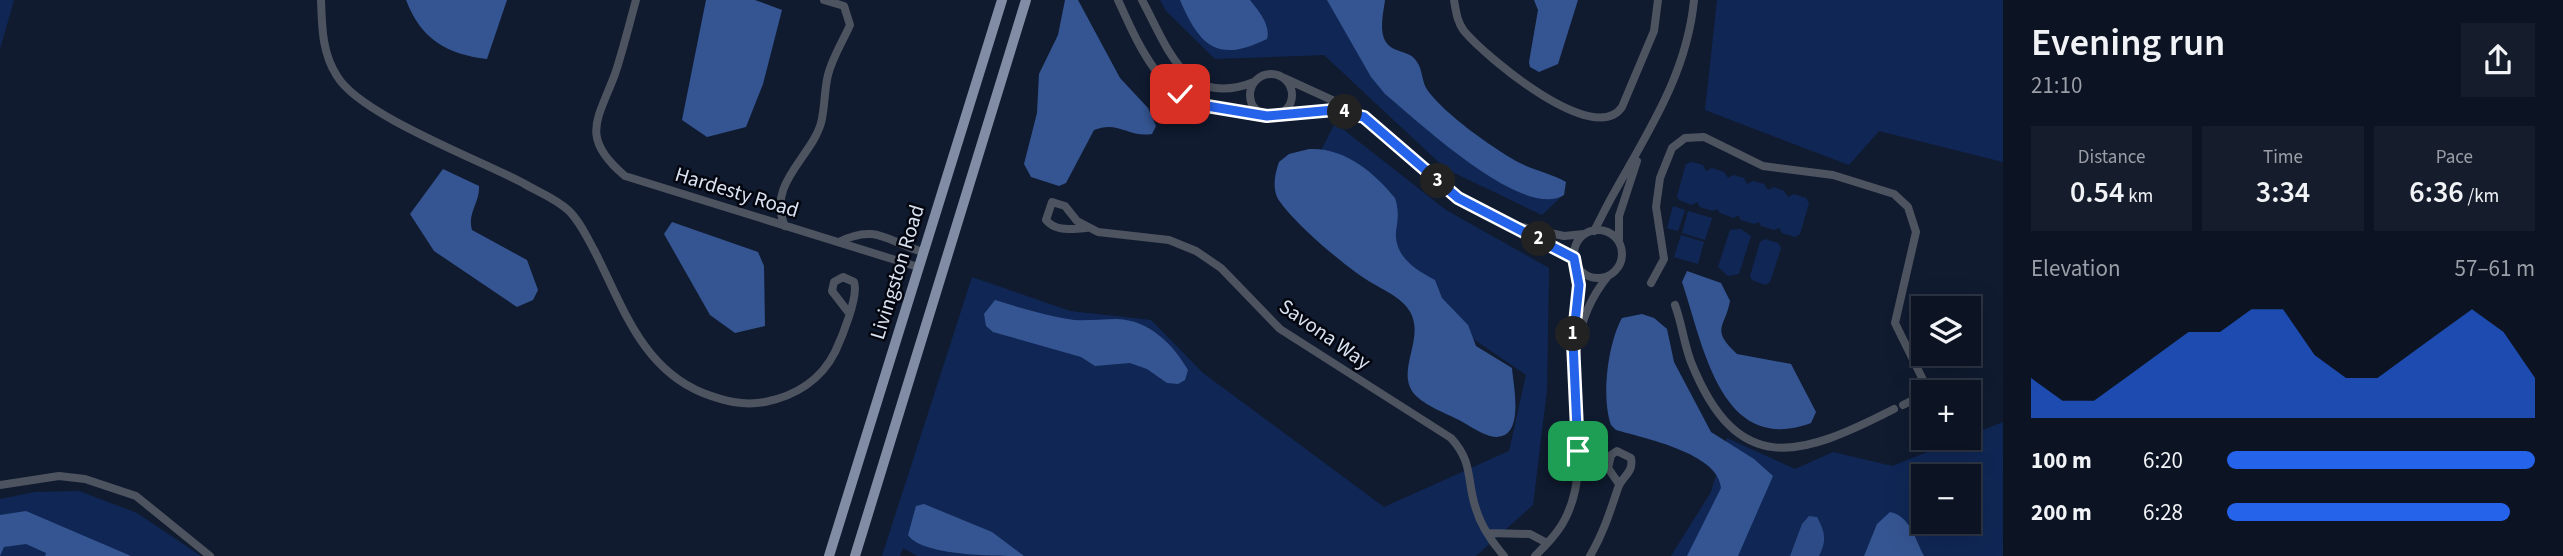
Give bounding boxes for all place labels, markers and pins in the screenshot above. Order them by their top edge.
pin [1150,64,1210,124]
pin: 4 [1328,94,1362,130]
pin: 3 [1420,164,1456,198]
pin: 2 [1522,222,1556,256]
pin: 1 [1556,316,1590,352]
pin [1548,421,1608,481]

